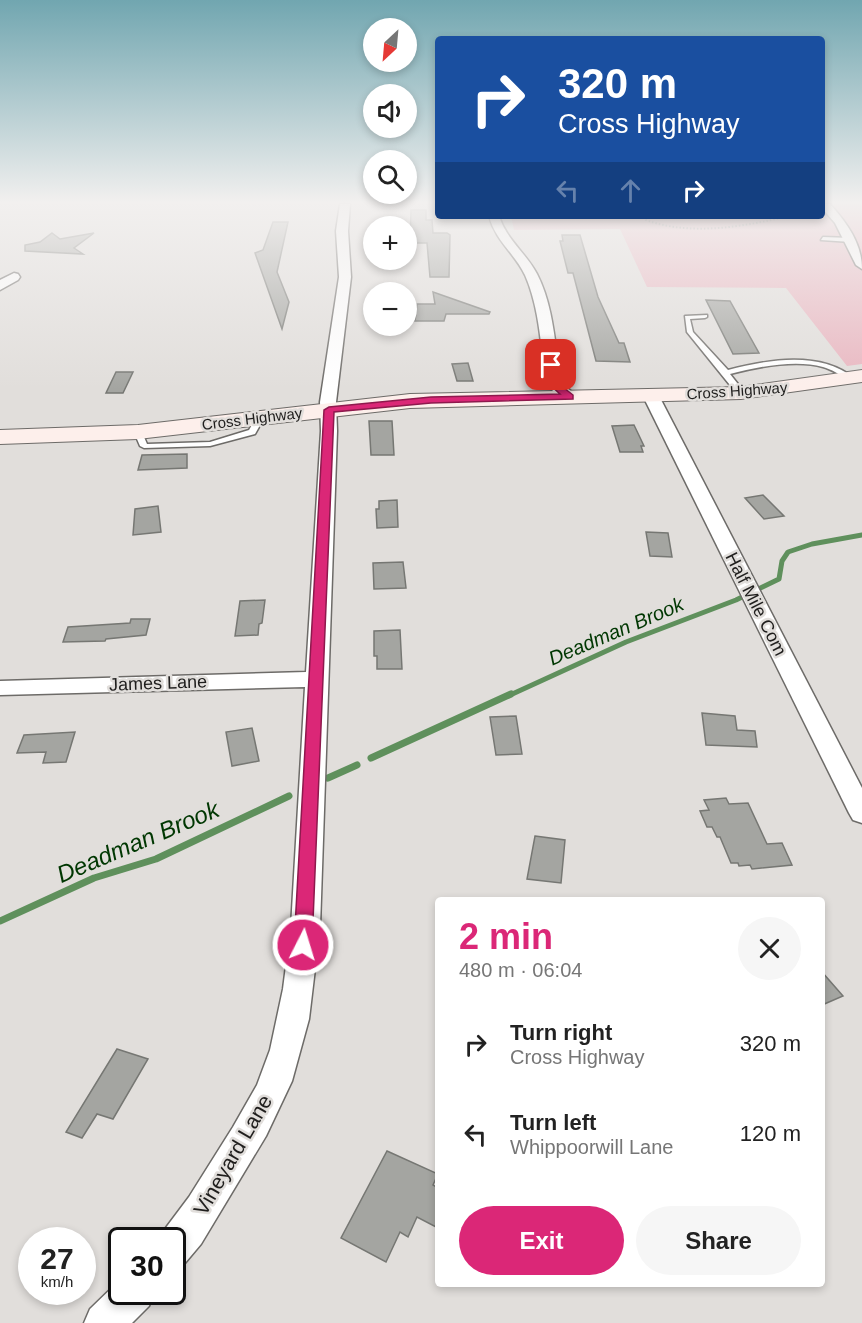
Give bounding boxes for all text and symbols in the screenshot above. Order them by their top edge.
north arrow [363,18,417,72]
map controls [363,18,417,336]
icon: right [459,60,537,138]
text: 320 m [558,60,677,107]
button: sound [363,84,417,138]
text: Cross Highway [558,109,740,139]
button: search [363,150,417,204]
icon: left [551,174,584,207]
icon: ahead [614,174,647,207]
icon: right [677,174,710,207]
button: + [363,216,417,270]
button: − [363,282,417,336]
pin [525,339,576,390]
icon: arrive [534,348,567,381]
street label: Cross Highway [686,378,788,402]
street label: Cross Highway [201,404,304,433]
street label: Half Mile Com [721,549,791,659]
water label: Deadman Brook [545,592,688,669]
street label: James Lane [109,671,207,695]
water label: Deadman Brook [53,794,225,888]
position arrow [271,913,335,977]
text: 2 min [459,916,553,957]
button: close [738,917,801,980]
text: 480 m · 06:04 [459,959,582,981]
text: Turn right [510,1020,612,1045]
icon: right [459,1028,492,1061]
text: 320 m [740,1031,801,1056]
text: Cross Highway [510,1046,644,1068]
street label: Vineyard Lane [189,1091,276,1219]
text: Turn left [510,1110,596,1135]
icon: left [459,1118,492,1151]
text: 120 m [740,1121,801,1146]
text: Whippoorwill Lane [510,1136,673,1158]
button: Exit [459,1206,624,1275]
button: Share [636,1206,801,1275]
speed limit sign: 30 [108,1227,186,1305]
text: 27 [40,1242,74,1275]
text: km/h [41,1273,73,1290]

